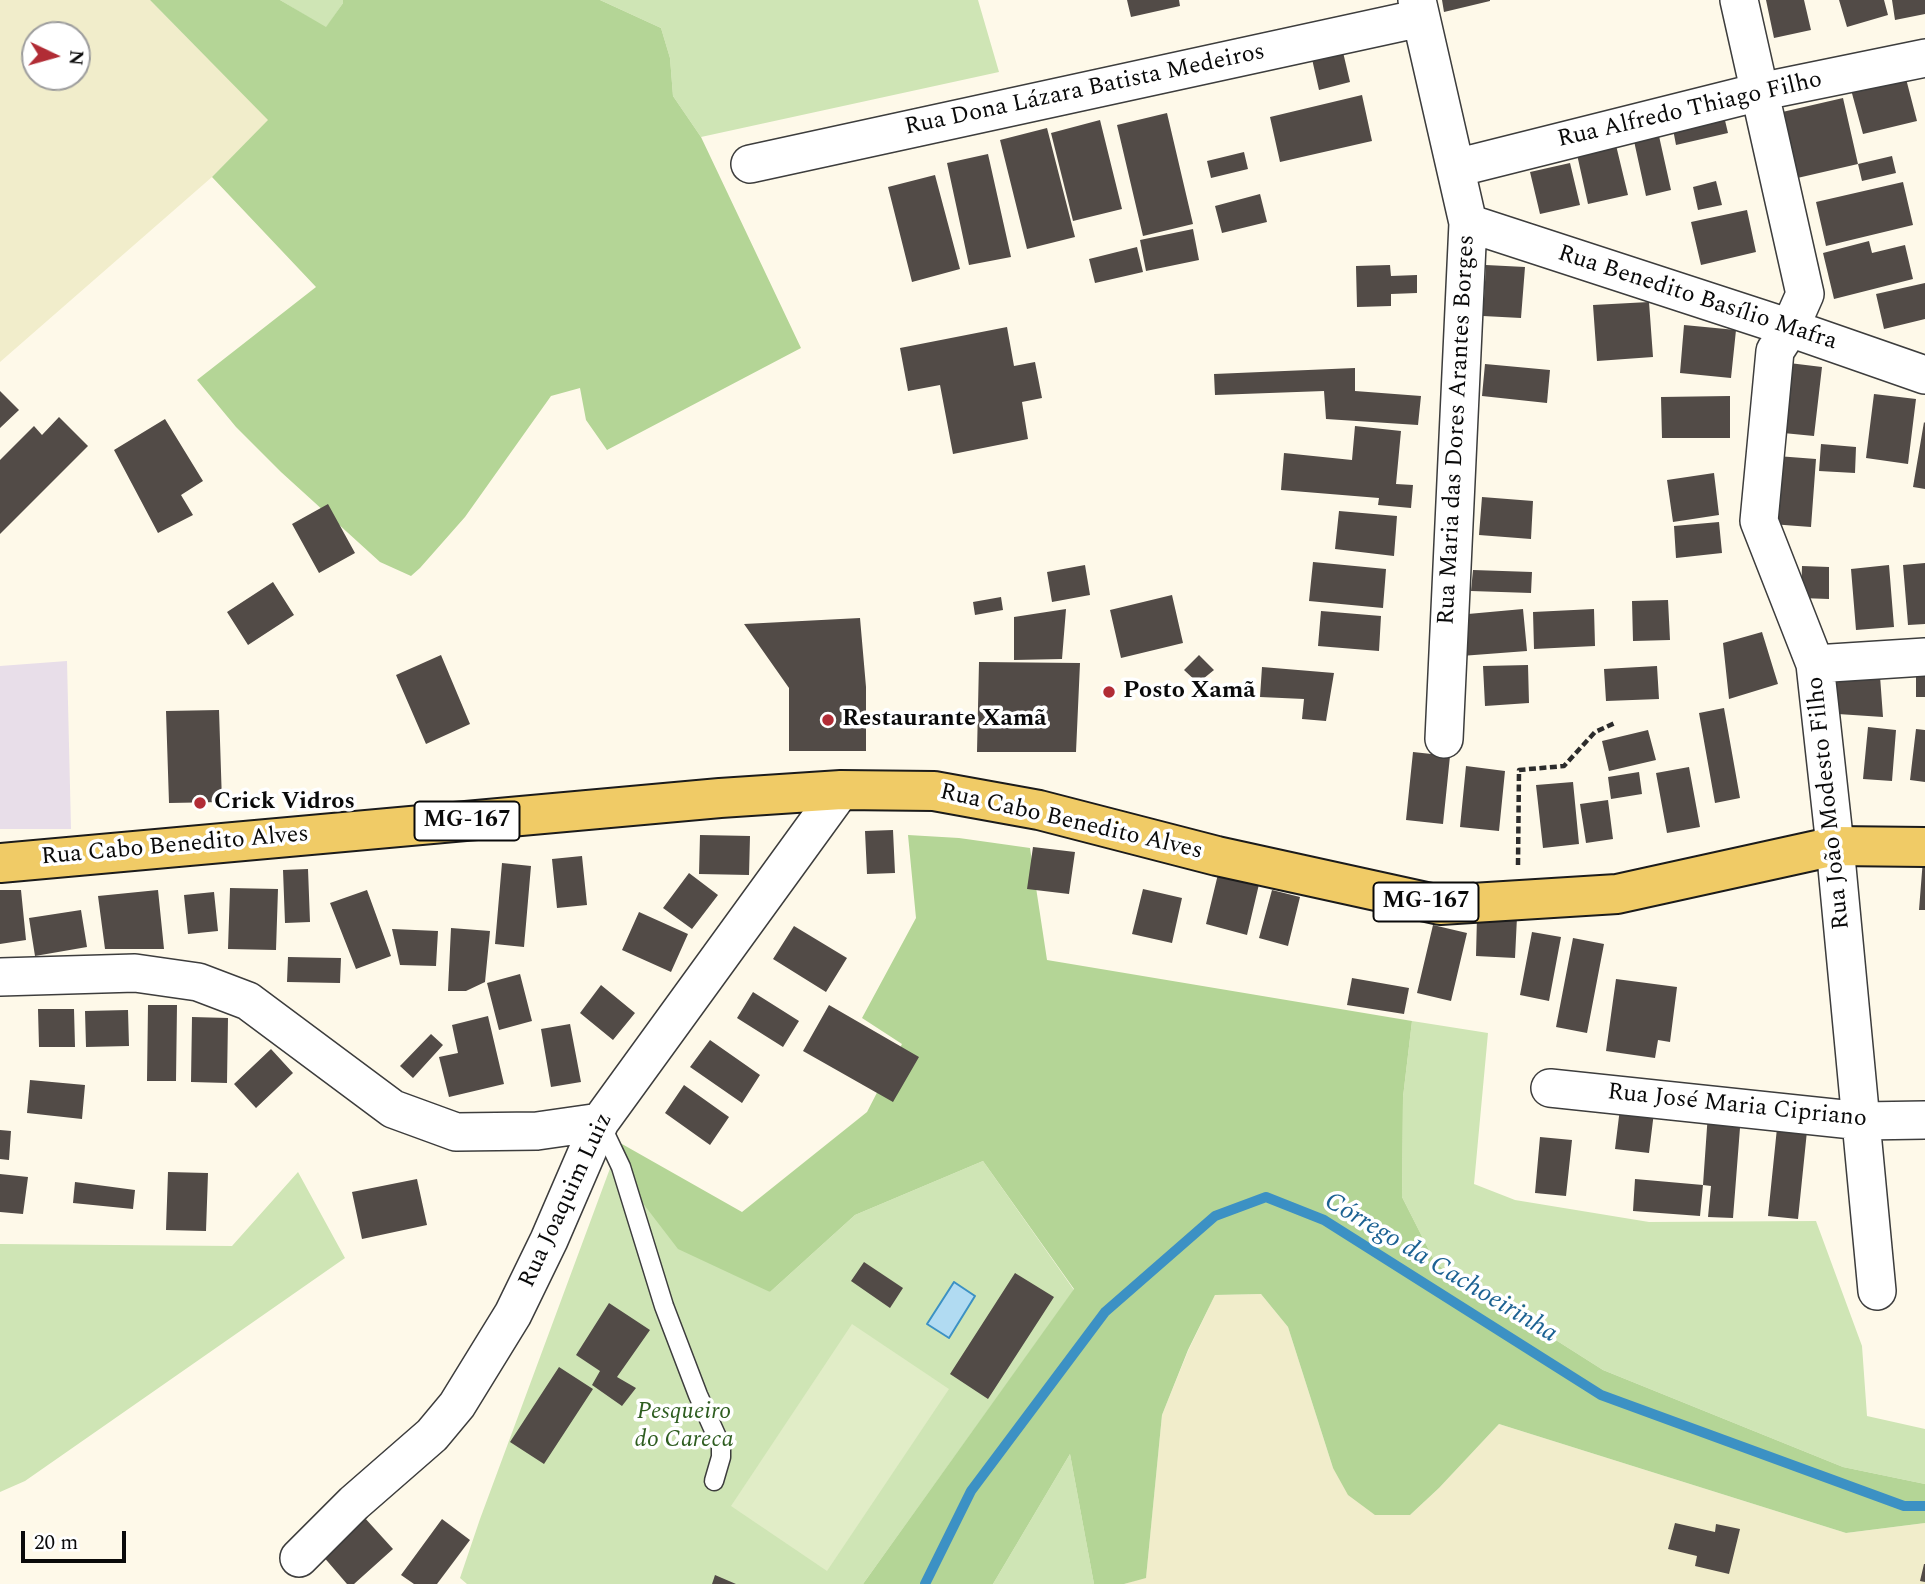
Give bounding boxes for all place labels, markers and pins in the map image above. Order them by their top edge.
place label: Posto Xamã [1123,678,1256,706]
marker: Posto Xamã [1101,684,1117,700]
place label: Restaurante Xamã [842,706,1047,734]
marker: Restaurante Xamã [820,712,836,728]
place label: Crick Vidros [214,789,355,817]
marker: Crick Vidros [192,795,208,811]

